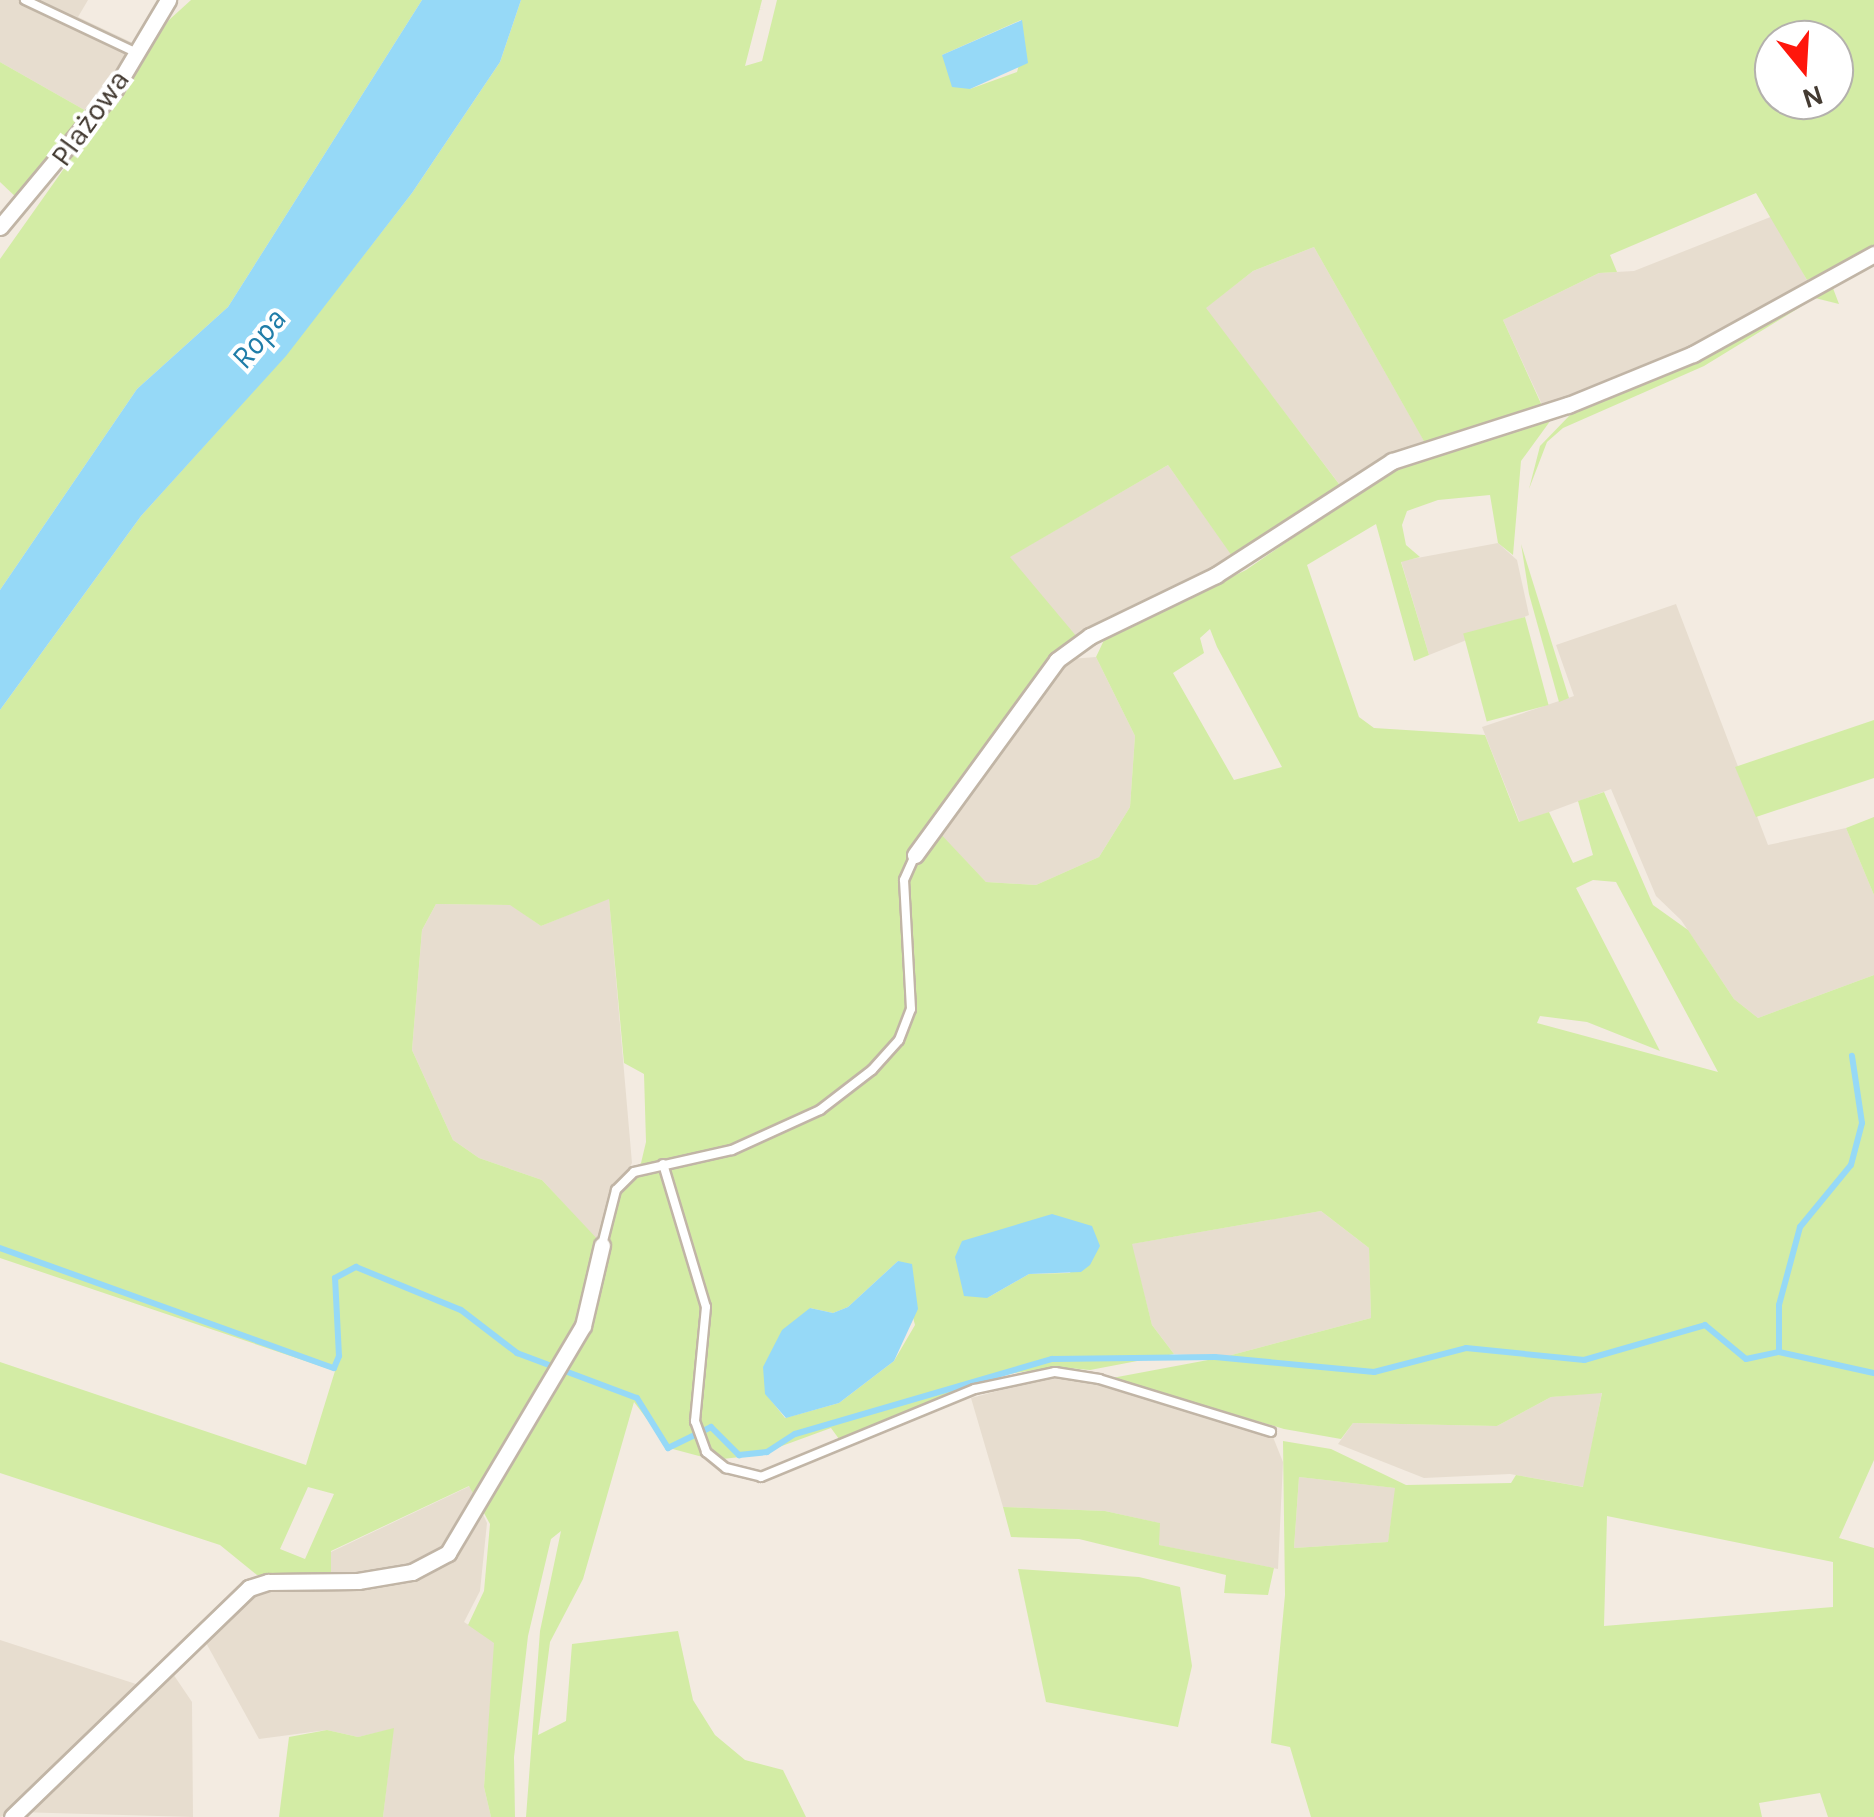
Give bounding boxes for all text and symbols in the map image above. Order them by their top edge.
north arrow [1754,20,1854,120]
street label: Plażowa [43,63,137,173]
text: N [1798,78,1827,116]
water label: Ropa [223,301,295,377]

